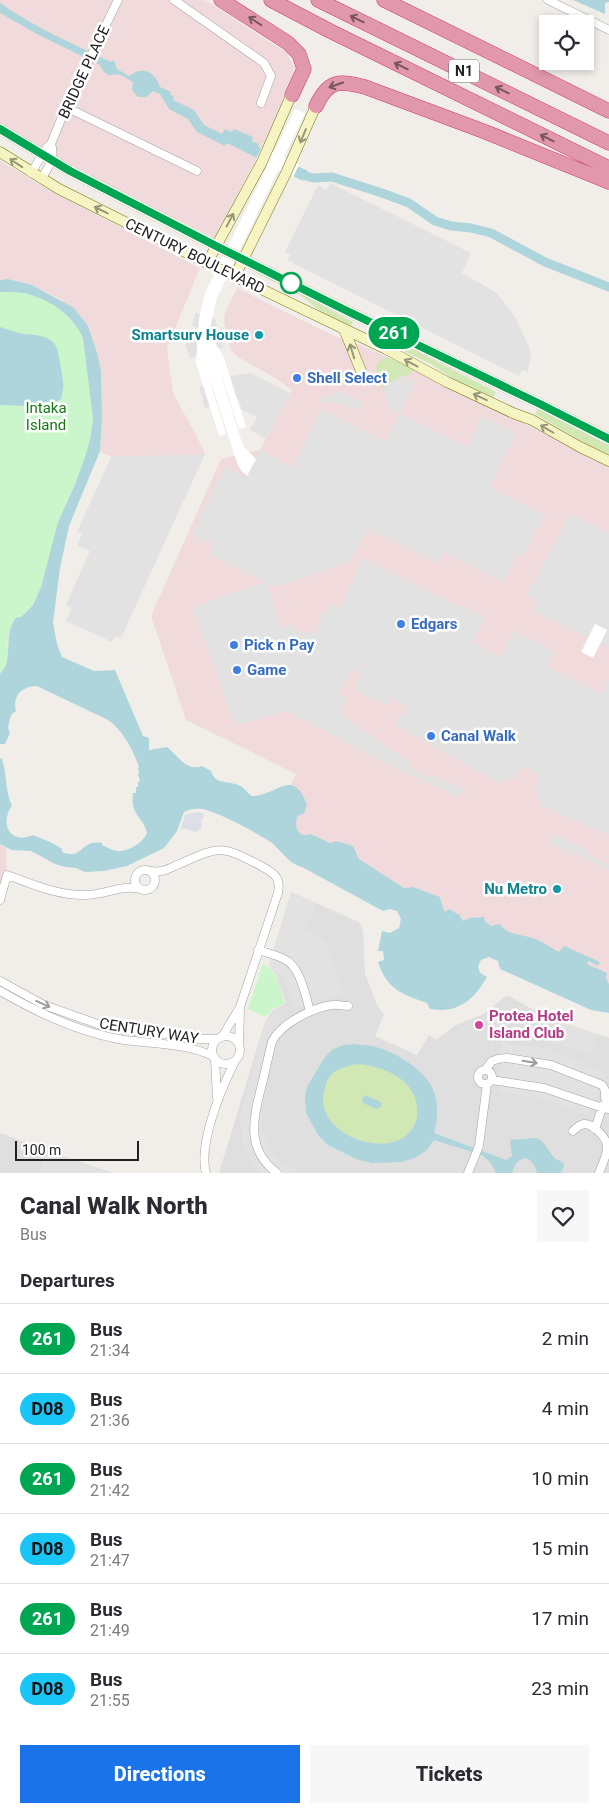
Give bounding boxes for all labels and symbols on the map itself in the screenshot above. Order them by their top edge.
one-way arrow [349,14,364,24]
one-way arrow [248,16,262,26]
street label: BRIDGE PLACE [55,22,114,121]
road number: N1 [449,59,479,82]
one-way arrow [394,61,409,70]
one-way arrow [329,81,344,90]
one-way arrow [495,85,510,95]
one-way arrow [297,128,307,143]
one-way arrow [540,132,555,142]
one-way arrow [9,158,23,168]
one-way arrow [94,205,109,214]
one-way arrow [225,213,235,228]
street label: CENTURY BOULEVARD [122,214,268,298]
unlabelled marker [280,272,302,294]
line badge: 261 [365,317,423,349]
place label: Smartsurv House [131,326,249,344]
marker: Smartsurv House [253,329,265,341]
one-way arrow [347,343,357,359]
one-way arrow [404,358,419,367]
place label: Shell Select [307,369,387,387]
marker: Shell Select [291,372,303,384]
one-way arrow [473,392,488,401]
park label: Intaka Island [25,399,67,434]
one-way arrow [541,423,555,433]
place label: Edgars [411,615,458,633]
marker: Edgars [395,618,407,630]
place label: Pick n Pay [244,636,315,654]
marker: Pick n Pay [228,639,240,651]
place label: Game [247,661,286,679]
marker: Game [231,664,243,676]
place label: Canal Walk [441,727,517,745]
marker: Canal Walk [425,730,437,742]
place label: Nu Metro [484,880,547,898]
marker: Nu Metro [551,883,563,895]
one-way arrow [35,999,50,1009]
place label: Protea Hotel Island Club [489,1007,574,1042]
street label: CENTURY WAY [98,1014,200,1048]
marker: Protea Hotel Island Club [473,1019,485,1031]
one-way arrow [521,1057,537,1067]
scale bar [15,1138,139,1161]

